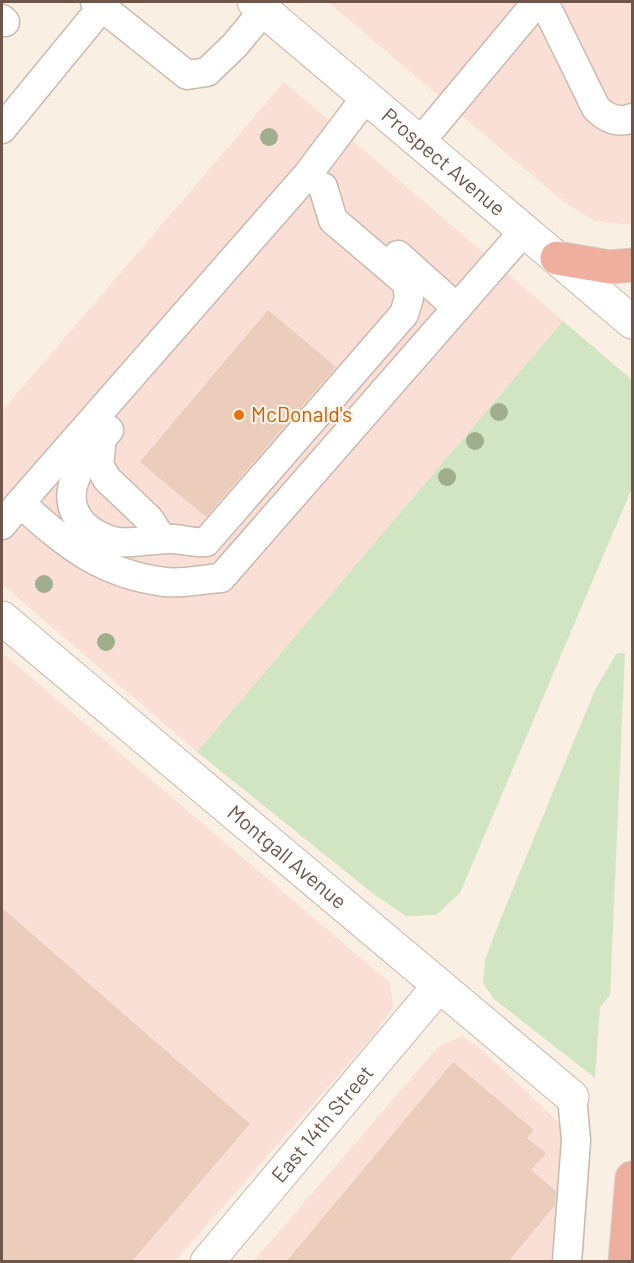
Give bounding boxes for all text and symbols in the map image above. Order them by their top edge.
street label: Prospect Avenue [377,102,511,220]
place label: McDonald's [251,401,352,426]
marker: McDonald's [232,408,246,422]
street label: Montgall Avenue [223,799,352,913]
street label: East 14th Street [265,1060,378,1187]

